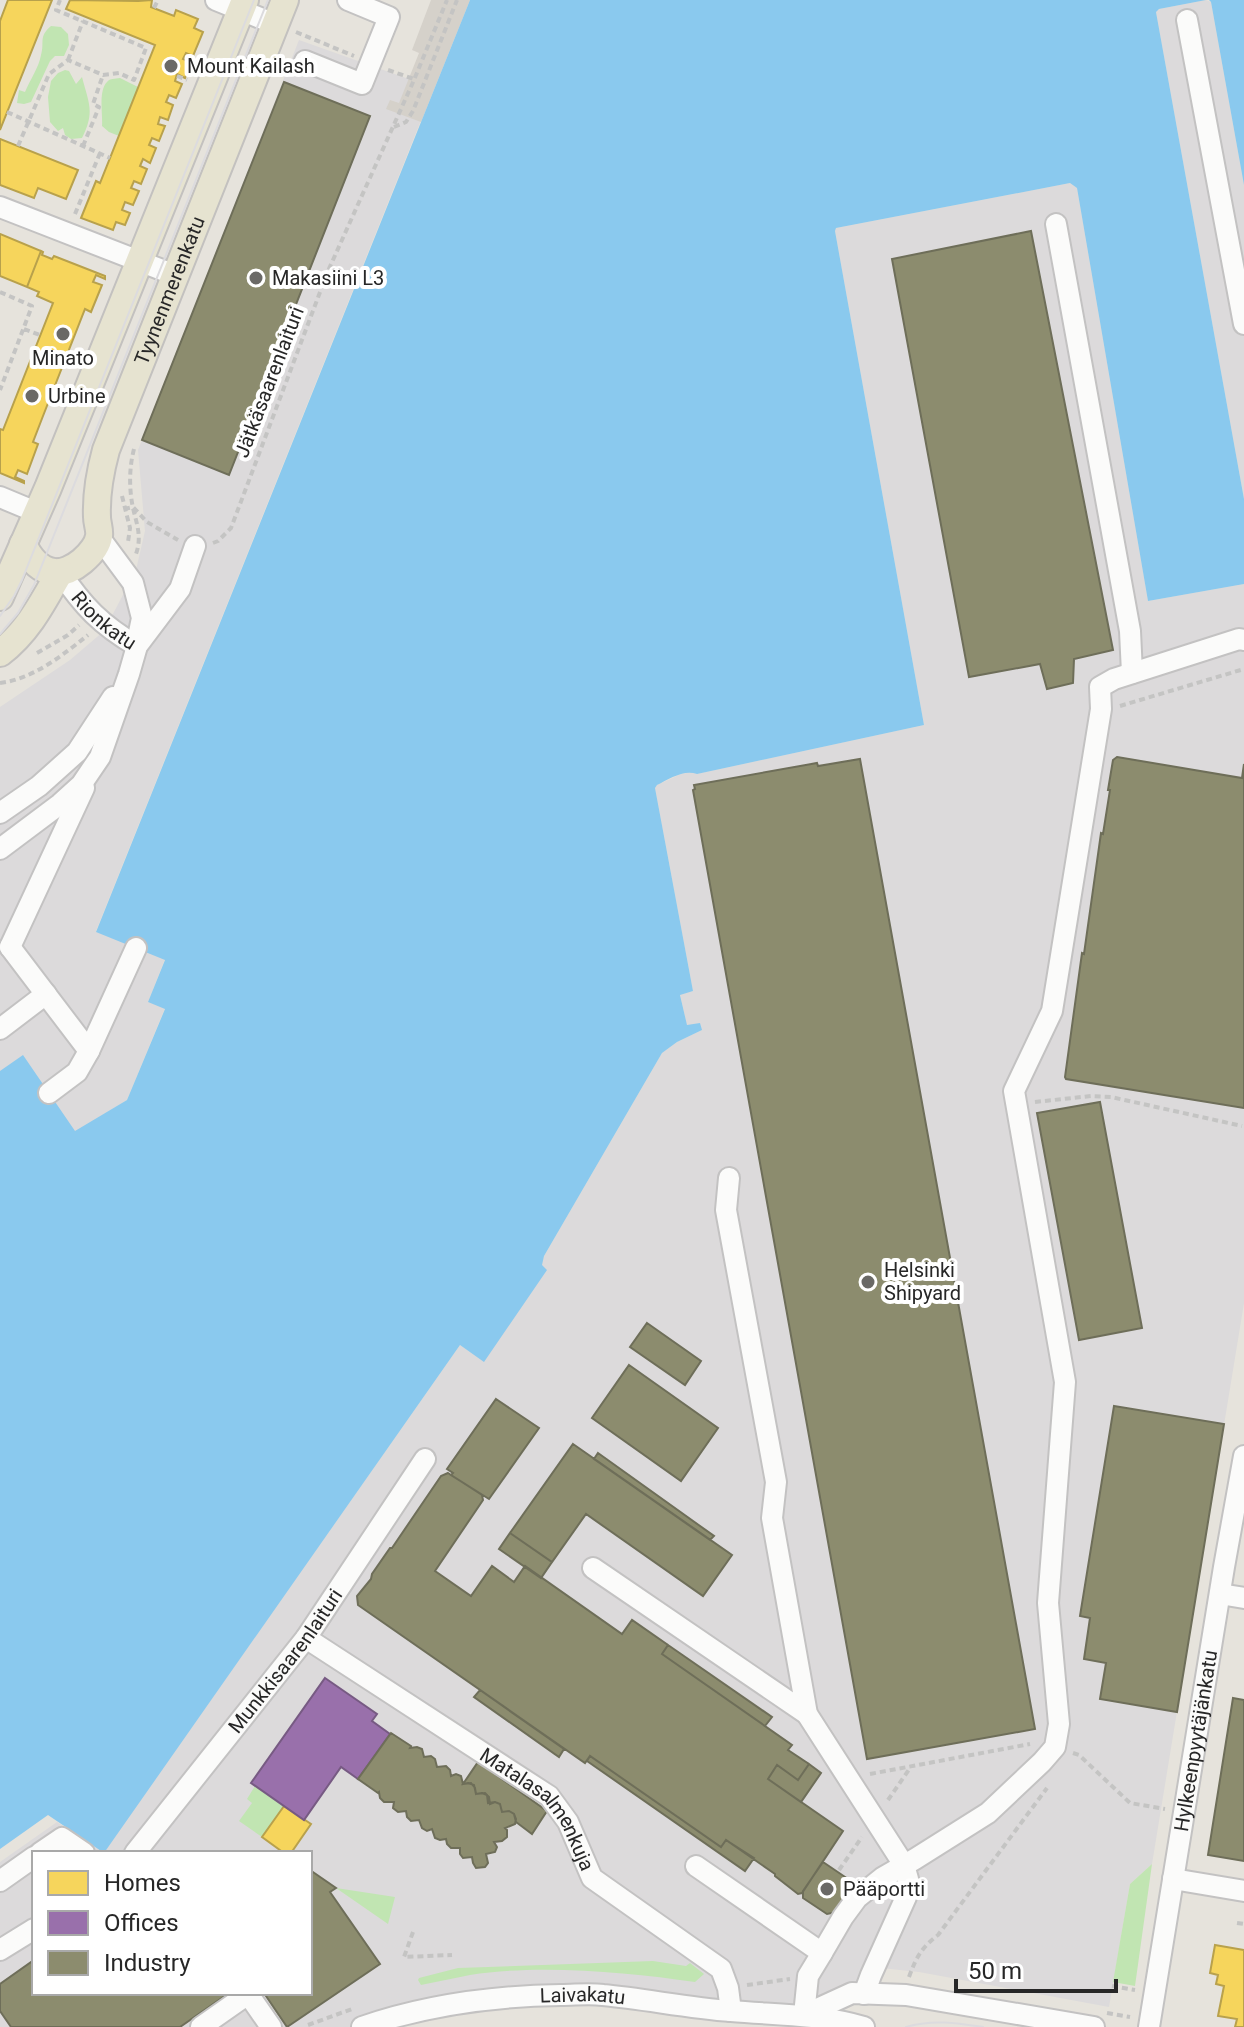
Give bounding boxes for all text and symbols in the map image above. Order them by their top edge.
place label: Mount Kailash [187,54,315,78]
marker: Mount Kailash [162,57,180,75]
street label: Tyynenmerenkatu [129,213,210,368]
place label: Makasiini L3 [272,266,384,290]
marker: Makasiini L3 [247,269,265,287]
street label: Jätkäsaarenlaituri [229,303,309,461]
marker: Minato [54,325,72,343]
place label: Minato [32,346,94,370]
place label: Urbine [48,384,106,408]
marker: Urbine [23,387,41,405]
street label: Rionkatu [66,586,141,655]
place label: Helsinki Shipyard [884,1258,961,1305]
marker: Helsinki Shipyard [859,1273,877,1291]
street label: Munkkisaarenlaituri [223,1584,347,1738]
street label: Hylkeenpyytäjänkatu [1169,1648,1222,1833]
street label: Matalasalmenkuja [476,1742,599,1874]
legend [32,1851,312,1995]
text: Homes [104,1869,181,1897]
place label: Pääportti [843,1877,925,1901]
marker: Pääportti [818,1880,836,1898]
text: Offices [104,1909,179,1937]
scale bar [956,1943,1116,1993]
text: Industry [104,1949,191,1977]
text: 50 m [968,1957,1022,1985]
street label: Laivakatu [539,1982,627,2009]

